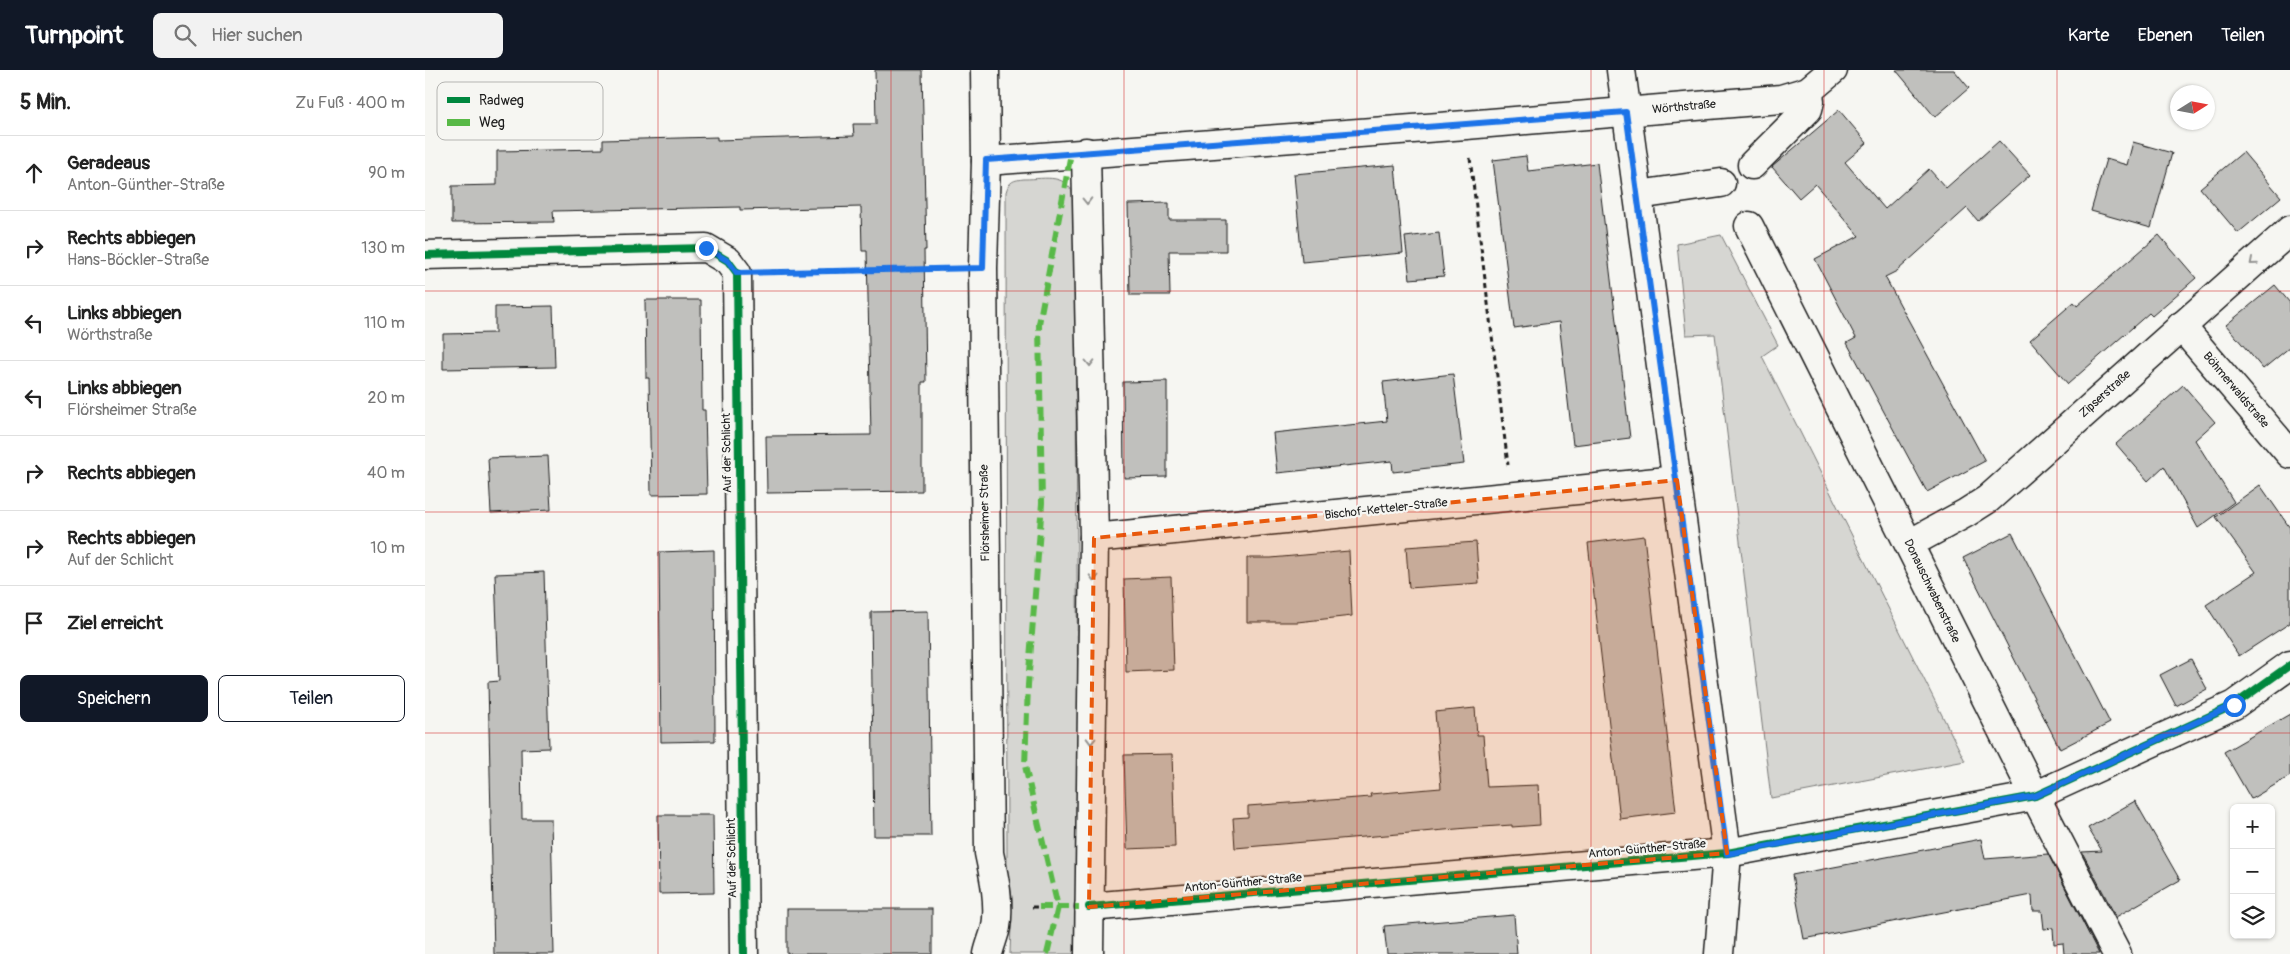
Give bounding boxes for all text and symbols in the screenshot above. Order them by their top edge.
search box [153,13,503,58]
text: Turnpoint [25,21,123,50]
icon: search [171,21,199,49]
text: Hier suchen [211,23,303,47]
text: Karte [2068,24,2109,47]
text: Ebenen [2137,24,2193,47]
text: Teilen [2221,24,2265,47]
legend [437,82,603,140]
north arrow [2170,85,2215,130]
text: 5 Min. [20,89,71,116]
text: Radweg [479,92,524,109]
text: Zu Fuß · 400 m [295,93,405,113]
street label: Wörthstraße [1651,97,1717,117]
text: Weg [479,114,505,131]
text: Geradeaus [67,151,150,175]
icon: ahead [20,159,48,187]
text: 90 m [368,163,405,183]
text: Anton-Günther-Straße [67,175,225,195]
one-way arrow [1082,198,1092,205]
text: Rechts abbiegen [67,226,196,250]
icon: right [20,234,48,262]
route end [695,237,718,260]
text: 130 m [361,238,405,258]
text: Hans-Böckler-Straße [67,250,209,270]
one-way arrow [2250,256,2259,265]
text: Links abbiegen [67,301,182,325]
icon: left [20,309,48,337]
text: 110 m [364,313,405,333]
text: Wörthstraße [67,325,152,345]
street label: Böhmerwaldstraße [2200,349,2272,431]
one-way arrow [1085,360,1096,368]
street label: Zipserstraße [2076,367,2134,421]
text: Links abbiegen [67,376,182,400]
icon: left [20,384,48,412]
text: 20 m [367,388,405,408]
text: Flörsheimer Straße [67,400,197,420]
street label: Auf der Schlicht [719,413,735,493]
icon: right [20,459,48,487]
text: Rechts abbiegen [67,461,196,485]
text: 40 m [367,463,405,483]
street label: Flörsheimer Straße [977,464,993,562]
street label: Bischof-Ketteler-Straße [1324,495,1448,523]
text: Rechts abbiegen [67,526,196,550]
icon: right [20,534,48,562]
street label: Donauschwabenstraße [1900,537,1964,645]
text: 10 m [370,538,405,558]
text: Auf der Schlicht [67,550,174,570]
one-way arrow [1088,575,1099,583]
icon: arrive [20,609,48,637]
text: Ziel erreicht [67,611,163,635]
button: Speichern [20,675,208,722]
button: Teilen [218,675,405,722]
route start [2223,694,2246,717]
one-way arrow [1086,738,1096,745]
map controls [2230,804,2275,939]
button: + [2230,804,2275,849]
street label: Auf der Schlicht [724,818,740,898]
street label: Anton-Günther-Straße [1587,836,1707,862]
button: − [2230,849,2275,894]
street label: Anton-Günther-Straße [1183,870,1303,896]
button: layers [2230,894,2275,939]

